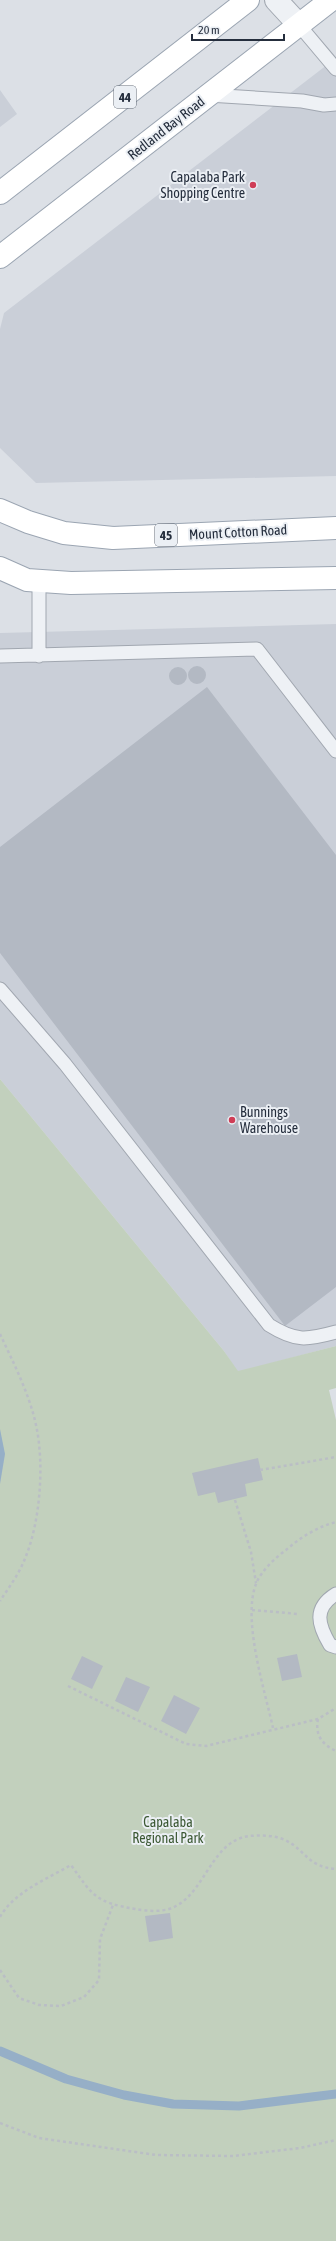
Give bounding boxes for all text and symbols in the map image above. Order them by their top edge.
scale bar [192,16,284,42]
text: 20 m [198,23,220,37]
road number: 44 [114,86,136,108]
street label: Redland Bay Road [124,93,208,163]
place label: Capalaba Park Shopping Centre [161,169,245,201]
marker: Capalaba Park Shopping Centre [248,180,258,190]
street label: Mount Cotton Road [189,521,287,543]
road number: 45 [155,524,177,546]
place label: Bunnings Warehouse [240,1104,298,1136]
marker: Bunnings Warehouse [227,1115,237,1125]
park label: Capalaba Regional Park [132,1814,204,1846]

